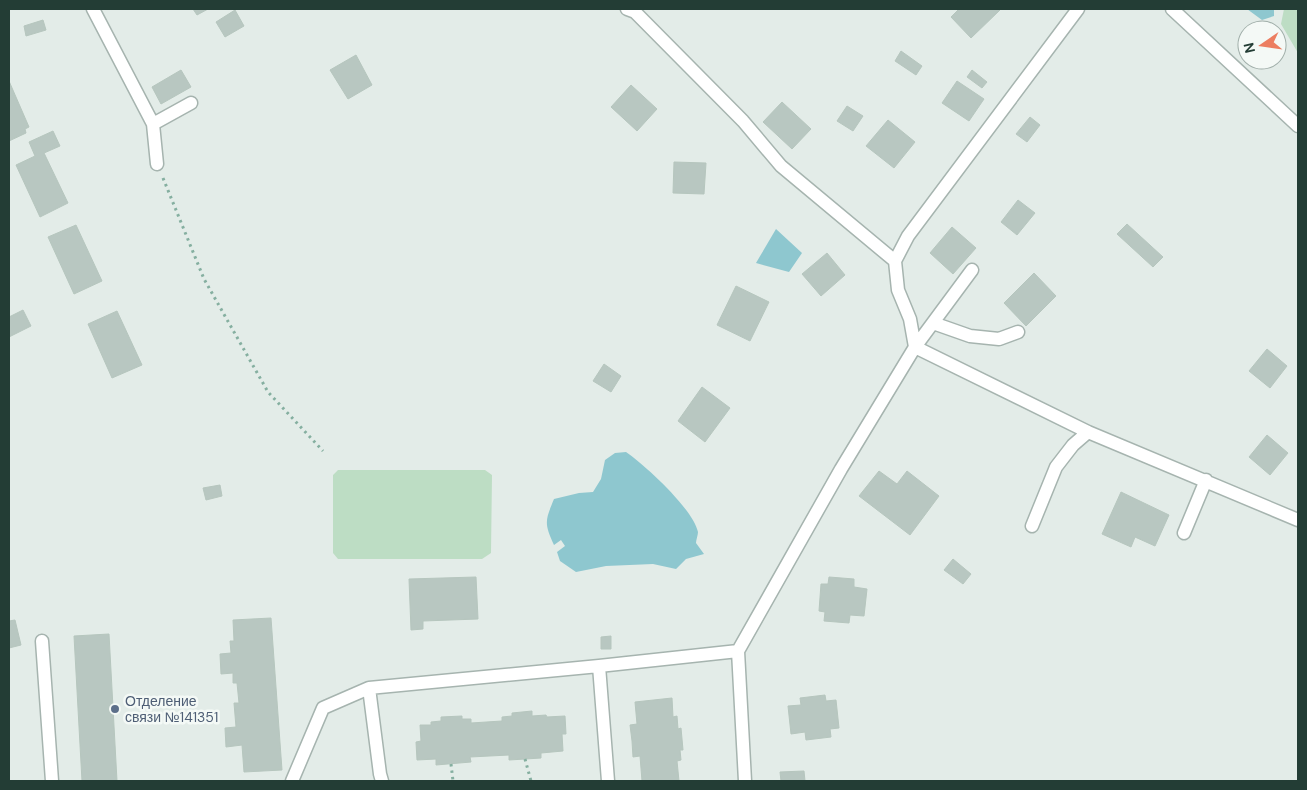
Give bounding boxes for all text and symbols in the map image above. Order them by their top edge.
north arrow [1237,20,1287,70]
text: N [1239,41,1259,55]
place label: Отделение связи №141351 [125,692,218,726]
marker: Отделение связи №141351 [109,703,121,715]

